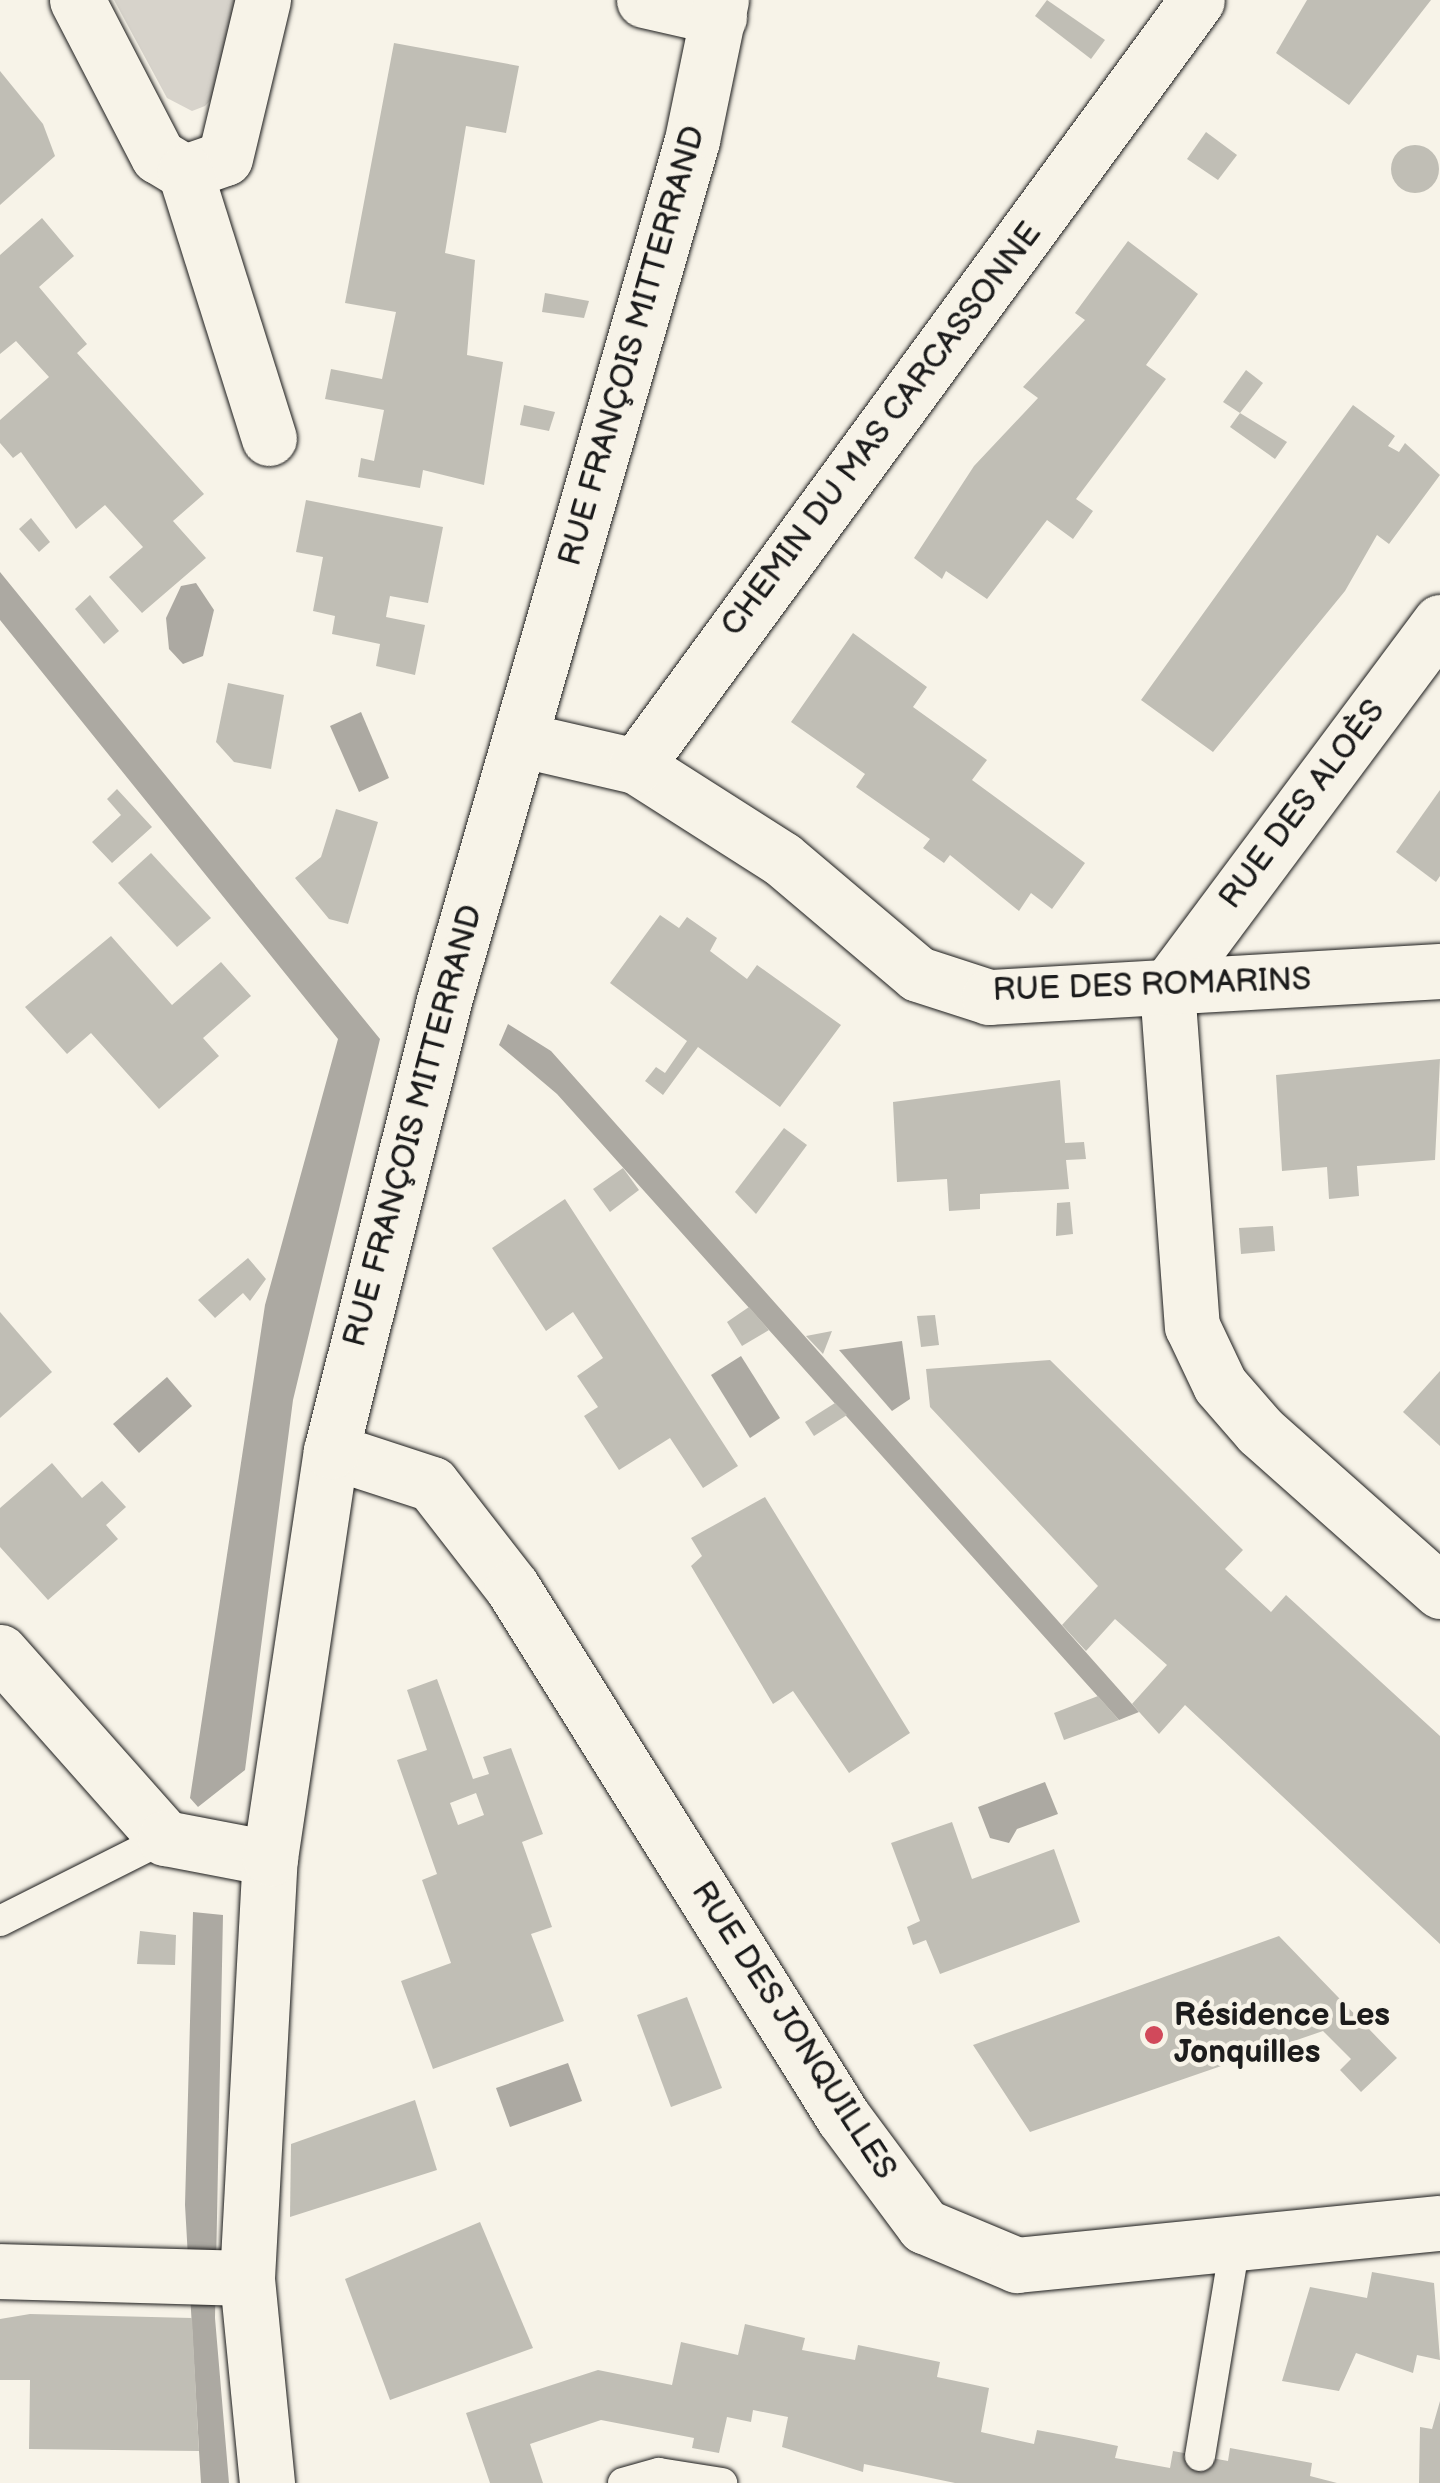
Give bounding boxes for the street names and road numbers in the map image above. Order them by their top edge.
street label: RUE FRANÇOIS MITTERRAND [552,122,714,570]
street label: CHEMIN DU MAS CARCASSONNE [714,216,1050,644]
street label: RUE DES ALOÈS [1212,693,1394,917]
street label: RUE FRANÇOIS MITTERRAND [336,901,492,1351]
street label: RUE DES ROMARINS [992,961,1312,1011]
street label: RUE DES JONQUILLES [682,1874,904,2188]

